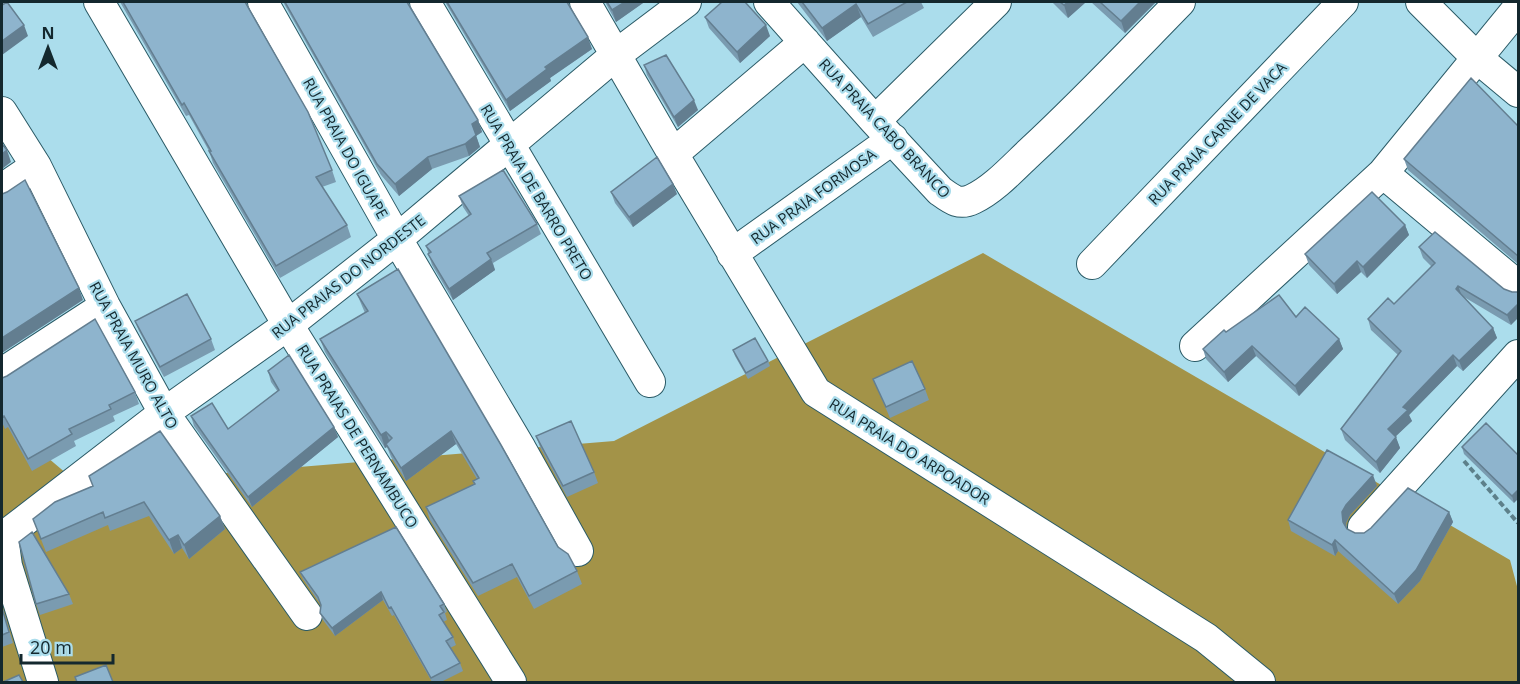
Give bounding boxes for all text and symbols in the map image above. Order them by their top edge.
north arrow [18,18,78,78]
text: N [41,22,55,44]
street label: RUA PRAIA CABO BRANCO [815,54,955,202]
street label: RUA PRAIA CARNE DE VACA [1143,57,1291,209]
street label: RUA PRAIA DO IGUAPE [299,74,393,222]
street label: RUA PRAIA DE BARRO PRETO [476,100,598,284]
street label: RUA PRAIA FORMOSA [746,143,880,248]
street label: RUA PRAIAS DO NORDESTE [267,210,429,342]
street label: RUA PRAIA MURO ALTO [85,278,183,432]
street label: RUA PRAIAS DE PERNAMBUCO [293,340,423,532]
street label: RUA PRAIA DO ARPOADOR [826,393,995,509]
scale bar [21,627,112,665]
text: 20 m [30,635,72,659]

